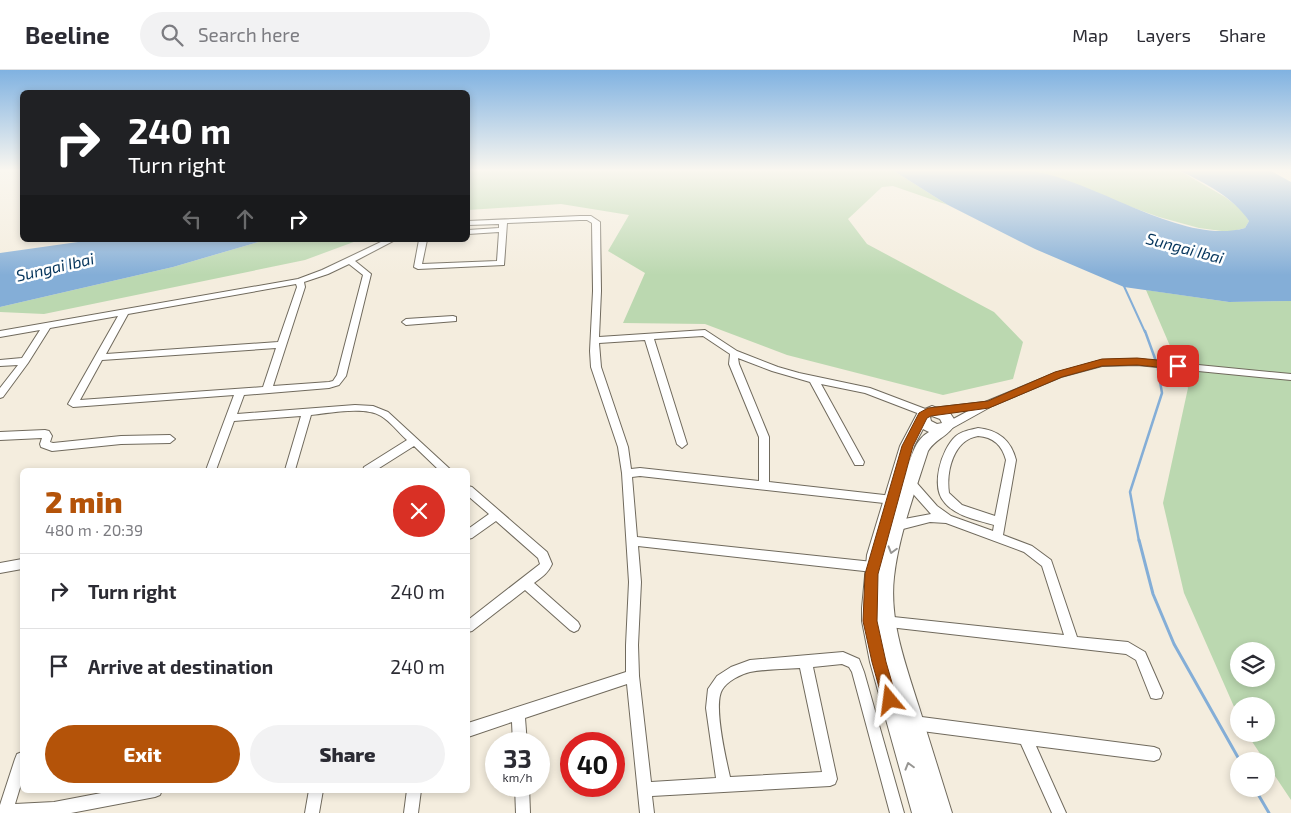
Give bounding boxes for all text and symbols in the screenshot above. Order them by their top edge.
search box [140,12,490,57]
text: Beeline [25,20,110,49]
icon: search [158,21,186,49]
text: Search here [198,23,300,46]
text: Map [1072,24,1108,46]
text: Layers [1136,24,1191,46]
text: Share [1219,24,1266,46]
text: 240 m [128,109,231,151]
icon: right [45,110,110,175]
text: Turn right [128,151,226,177]
icon: left [178,205,206,233]
icon: ahead [231,205,259,233]
icon: right [284,205,312,233]
water label: Sungai Ibai [1144,228,1226,267]
water label: Sungai Ibai [14,248,96,285]
pin [1157,345,1199,387]
icon: arrive [1164,352,1192,380]
text: 2 min [45,483,123,519]
button: close [393,485,445,537]
text: 480 m · 20:39 [45,520,143,539]
one-way arrow [887,545,897,554]
icon: right [45,577,73,605]
text: Turn right [88,580,176,603]
text: 240 m [390,580,445,603]
map controls [1230,642,1275,797]
button: layers [1230,642,1275,687]
icon: arrive [45,652,73,680]
text: Arrive at destination [88,655,273,678]
text: 240 m [390,655,445,678]
position arrow [863,673,915,725]
button: + [1230,697,1275,742]
button: Exit [45,725,240,783]
button: Share [250,725,445,783]
speed limit sign: 40 [560,732,625,797]
text: 33 [503,743,532,773]
button: − [1230,752,1275,797]
one-way arrow [904,763,914,771]
text: km/h [503,770,532,784]

